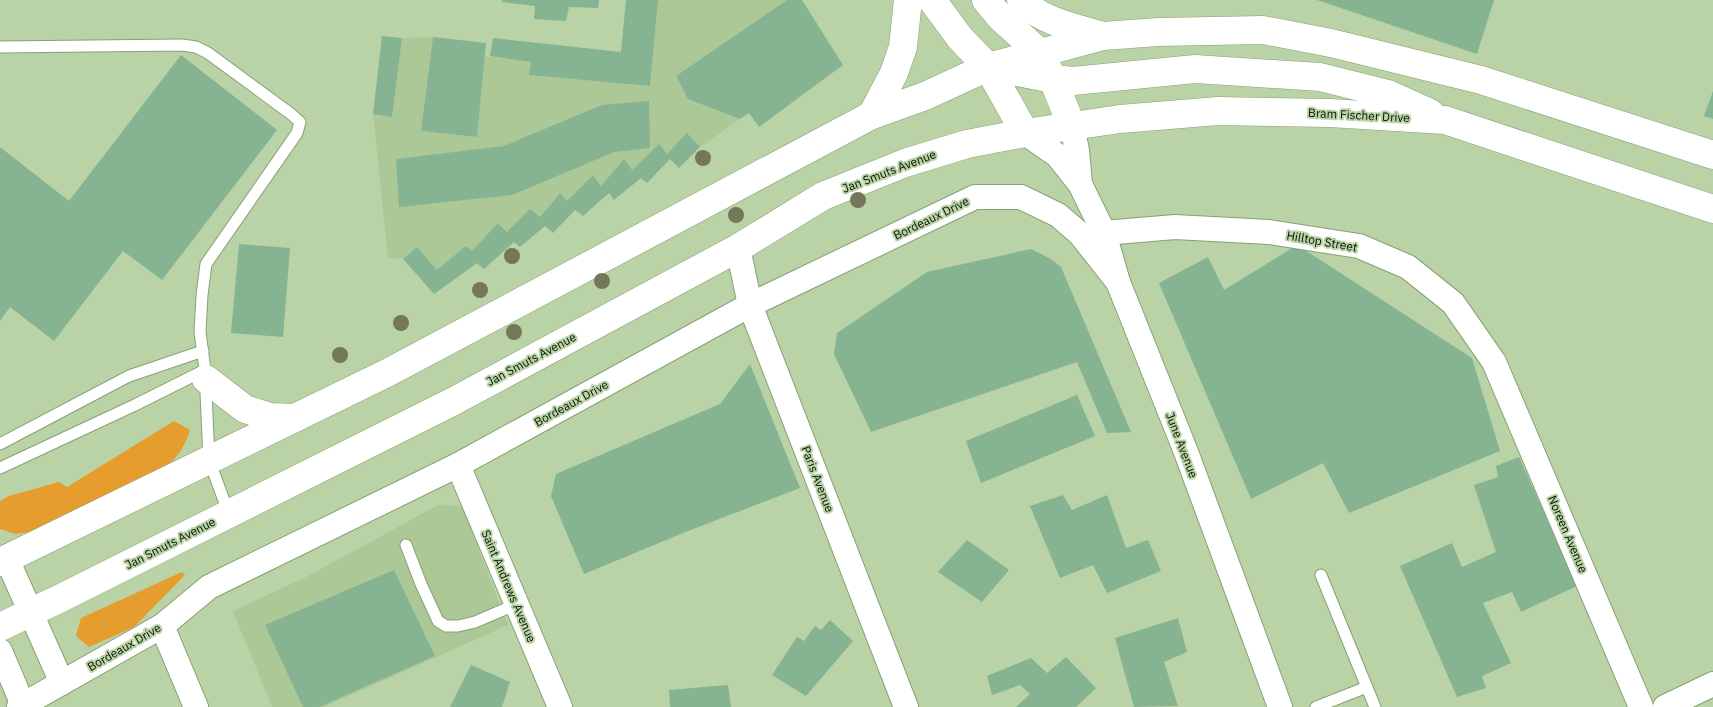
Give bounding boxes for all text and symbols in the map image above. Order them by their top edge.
street label: Bram Fischer Drive [1308,105,1411,125]
street label: Jan Smuts Avenue [840,146,938,196]
street label: Bordeaux Drive [891,193,972,243]
street label: Hilltop Street [1285,227,1359,255]
street label: Jan Smuts Avenue [484,329,579,389]
street label: Bordeaux Drive [531,376,611,430]
street label: June Avenue [1163,410,1202,480]
street label: Paris Avenue [799,444,838,515]
street label: Noreen Avenue [1545,493,1591,575]
street label: Jan Smuts Avenue [122,514,218,572]
street label: Saint Andrews Avenue [479,528,540,645]
street label: Bordeaux Drive [85,620,164,674]

